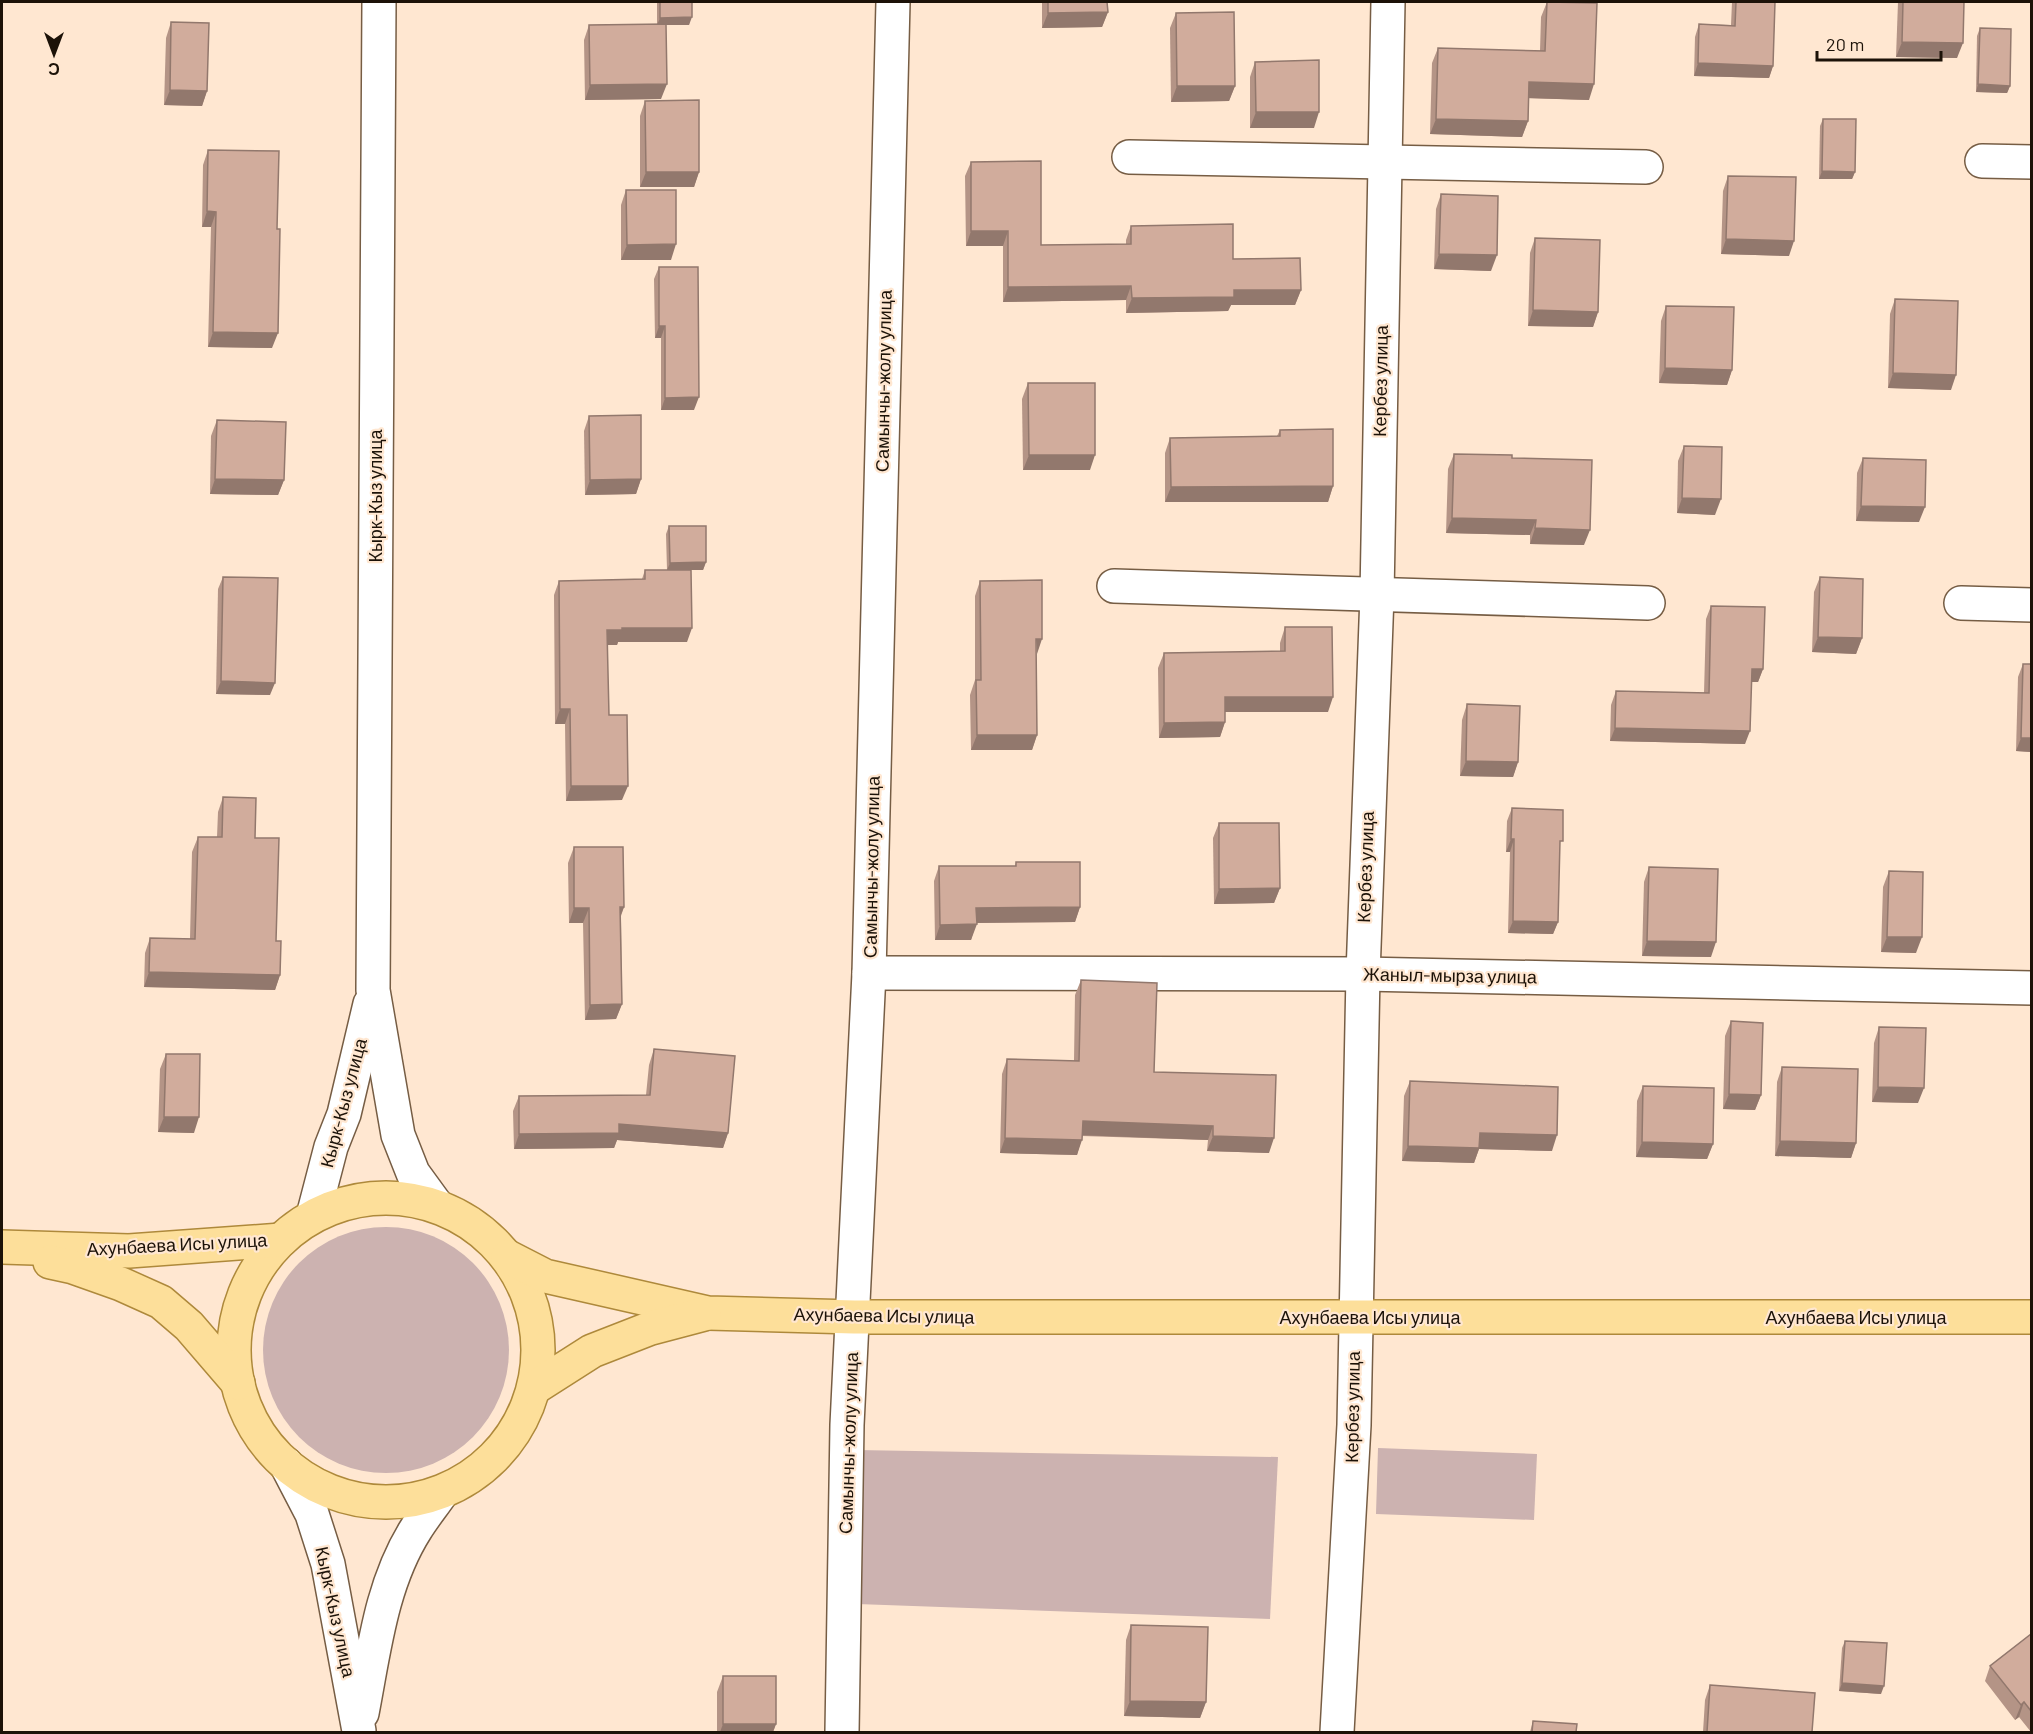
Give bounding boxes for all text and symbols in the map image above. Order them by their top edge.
north arrow [24,24,84,84]
scale bar [1817,24,1942,62]
text: 20 m [1826,33,1864,55]
text: С [48,60,60,79]
street label: Самынчы-жолу улица [870,289,896,472]
street label: Кербез улица [1368,324,1392,437]
street label: Кырк-Кыз улица [364,428,386,563]
street label: Самынчы-жолу улица [858,775,884,958]
street label: Кербез улица [1352,810,1378,923]
street label: Жаныл-мырза улица [1363,962,1538,988]
street label: Кырк-Кыз улица [315,1035,371,1170]
street label: Ахунбаева Исы улица [86,1228,269,1260]
street label: Ахунбаева Исы улица [793,1302,976,1328]
street label: Ахунбаева Исы улица [1280,1306,1461,1328]
street label: Ахунбаева Исы улица [1766,1306,1947,1328]
street label: Кербез улица [1340,1350,1364,1463]
street label: Самынчы-жолу улица [834,1351,862,1534]
street label: Кырк-Кыз улица [311,1544,361,1680]

